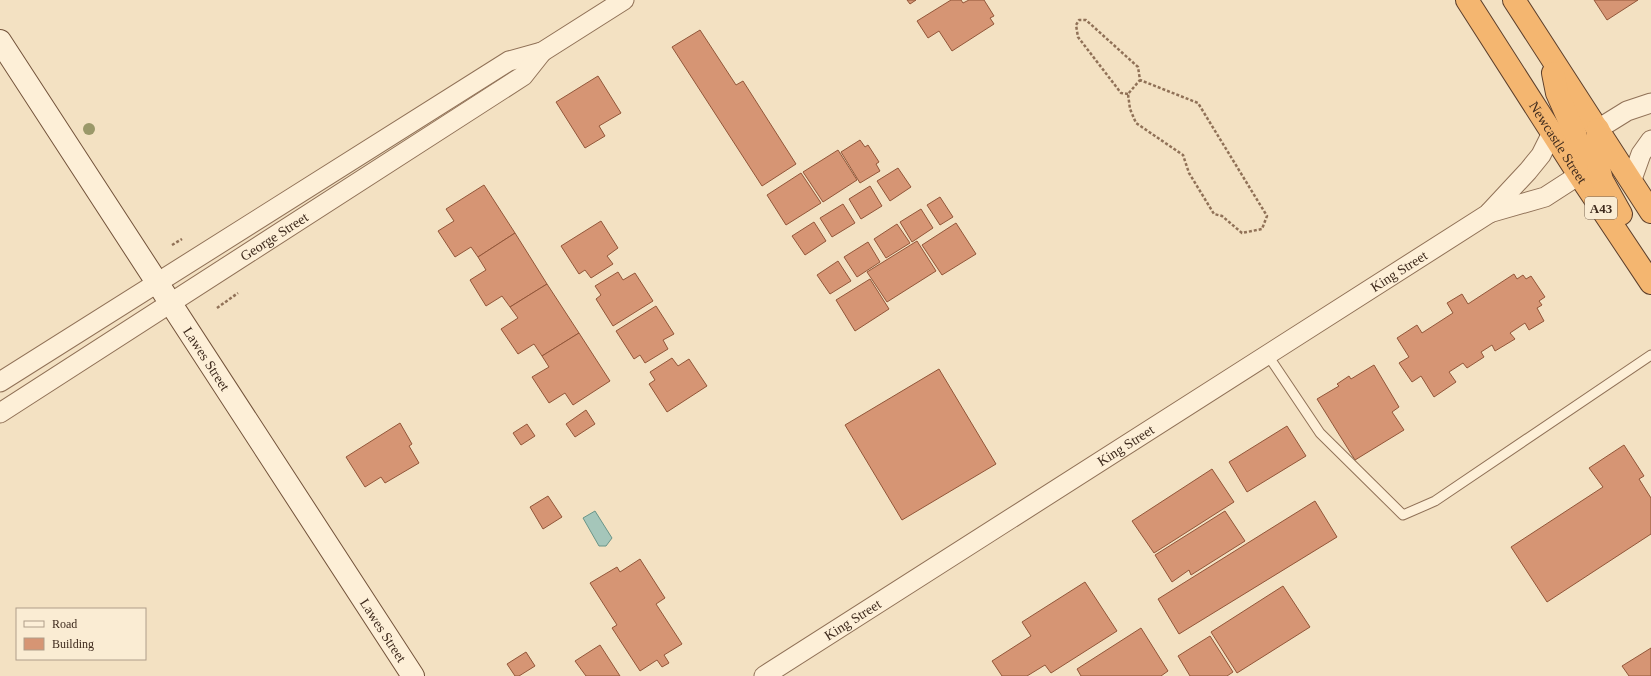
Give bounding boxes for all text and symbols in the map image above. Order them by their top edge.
street label: Newcastle Street [1526,98,1590,186]
road number: A43 [1585,197,1617,219]
street label: George Street [238,209,311,264]
street label: King Street [1368,247,1430,295]
street label: Lawes Street [181,324,233,393]
street label: King Street [1095,422,1157,469]
street label: Lawes Street [357,596,409,665]
street label: King Street [821,596,884,643]
legend [16,608,146,660]
text: Road [52,617,77,631]
text: Building [52,637,94,651]

